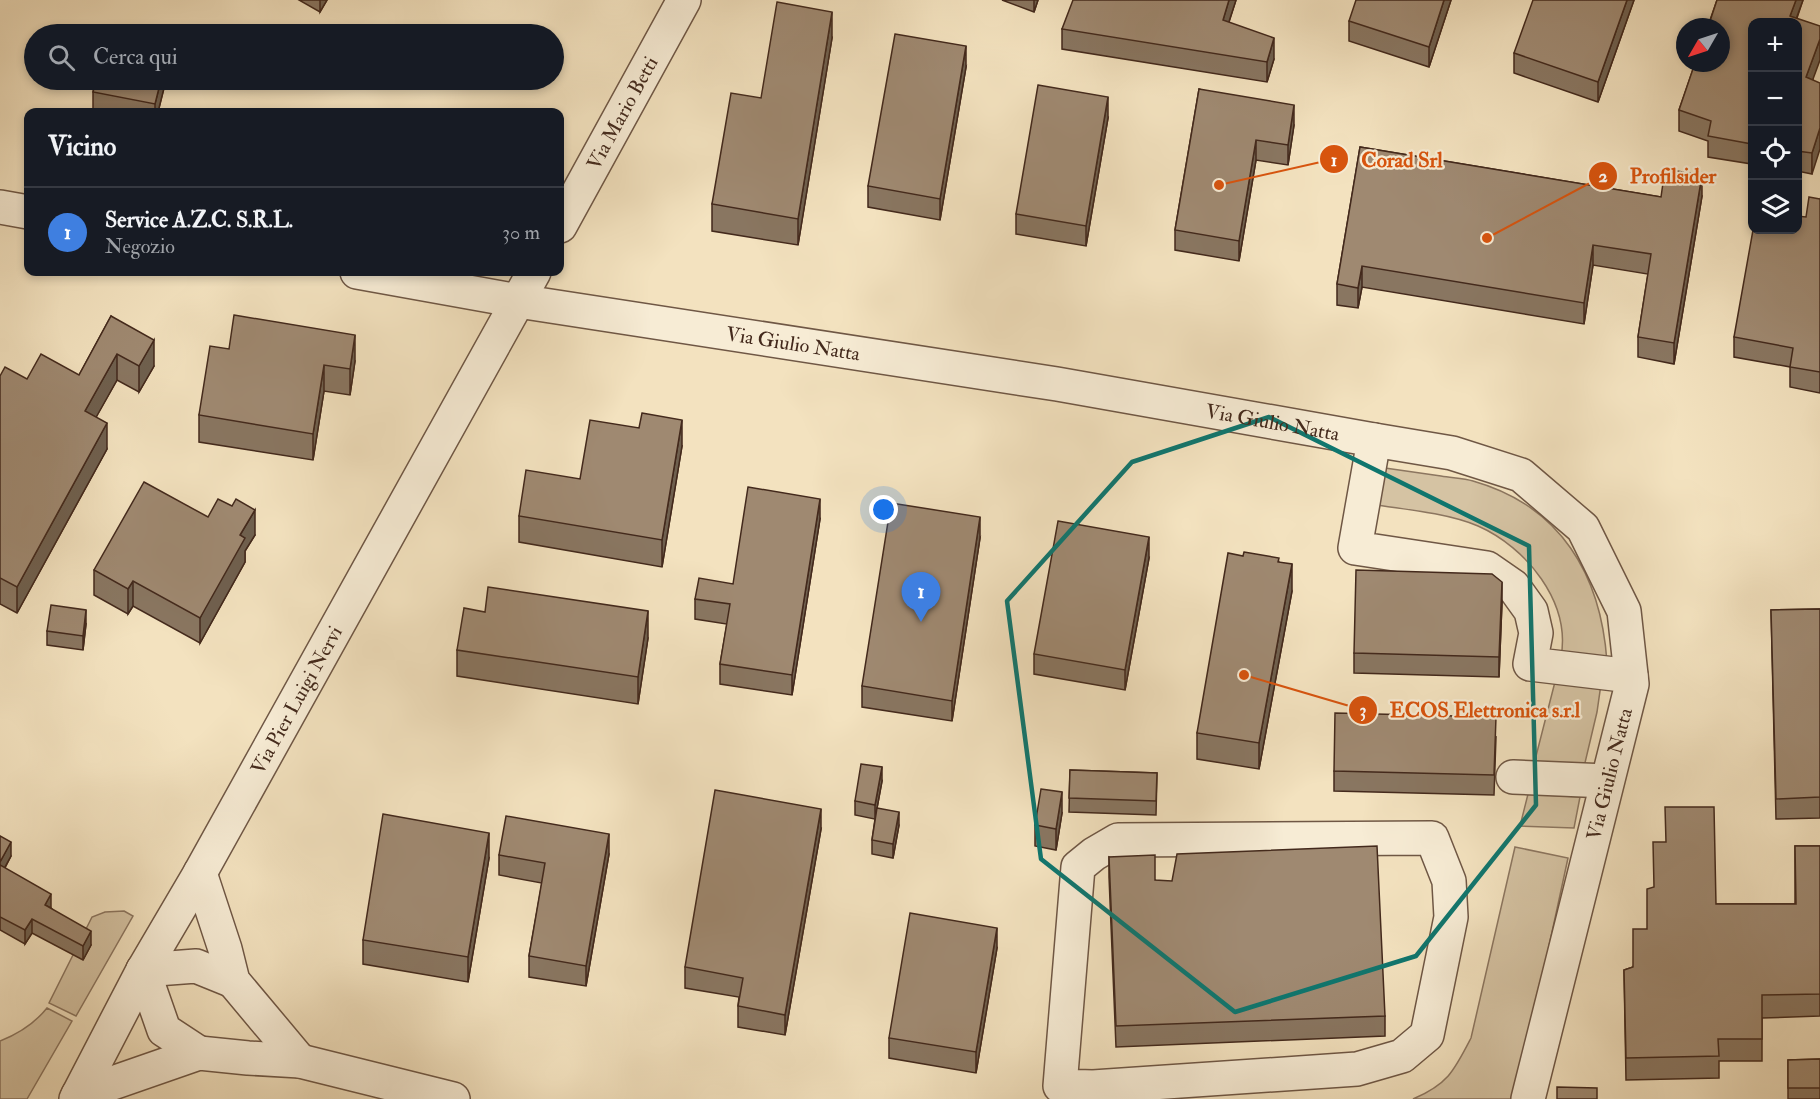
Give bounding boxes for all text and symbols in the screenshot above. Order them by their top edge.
north arrow [1676,18,1730,72]
map controls [1748,18,1802,234]
button: + [1748,18,1802,72]
search box [24,24,564,90]
icon: search [45,41,78,74]
text: Cerca qui [93,43,178,71]
street label: Via Mario Betti [581,52,664,174]
button: − [1748,72,1802,126]
button: locate [1748,126,1802,180]
text: Vicino [48,131,116,163]
callout: Corad Srl [1319,140,1455,179]
text: Corad Srl [1361,147,1443,174]
text: 1 [1331,149,1337,172]
callout: Profilsider [1588,156,1728,195]
text: Profilsider [1630,163,1717,190]
text: 2 [1598,165,1608,188]
button: layers [1748,180,1802,234]
text: Service A.Z.C. S.R.L. [105,206,293,234]
text: 1 [64,220,71,245]
text: 30 m [502,220,540,245]
text: Negozio [105,234,175,259]
street label: Via Giulio Natta [724,321,863,367]
street label: Via Giulio Natta [1204,399,1342,447]
your location [869,495,898,524]
pin: 1 [902,572,940,622]
street label: Via Pier Luigi Nervi [245,622,348,779]
callout: ECOS Elettronica s.r.l [1348,690,1593,729]
text: ECOS Elettronica s.r.l [1390,697,1581,724]
text: 3 [1360,699,1367,722]
street label: Via Giulio Natta [1581,705,1638,843]

